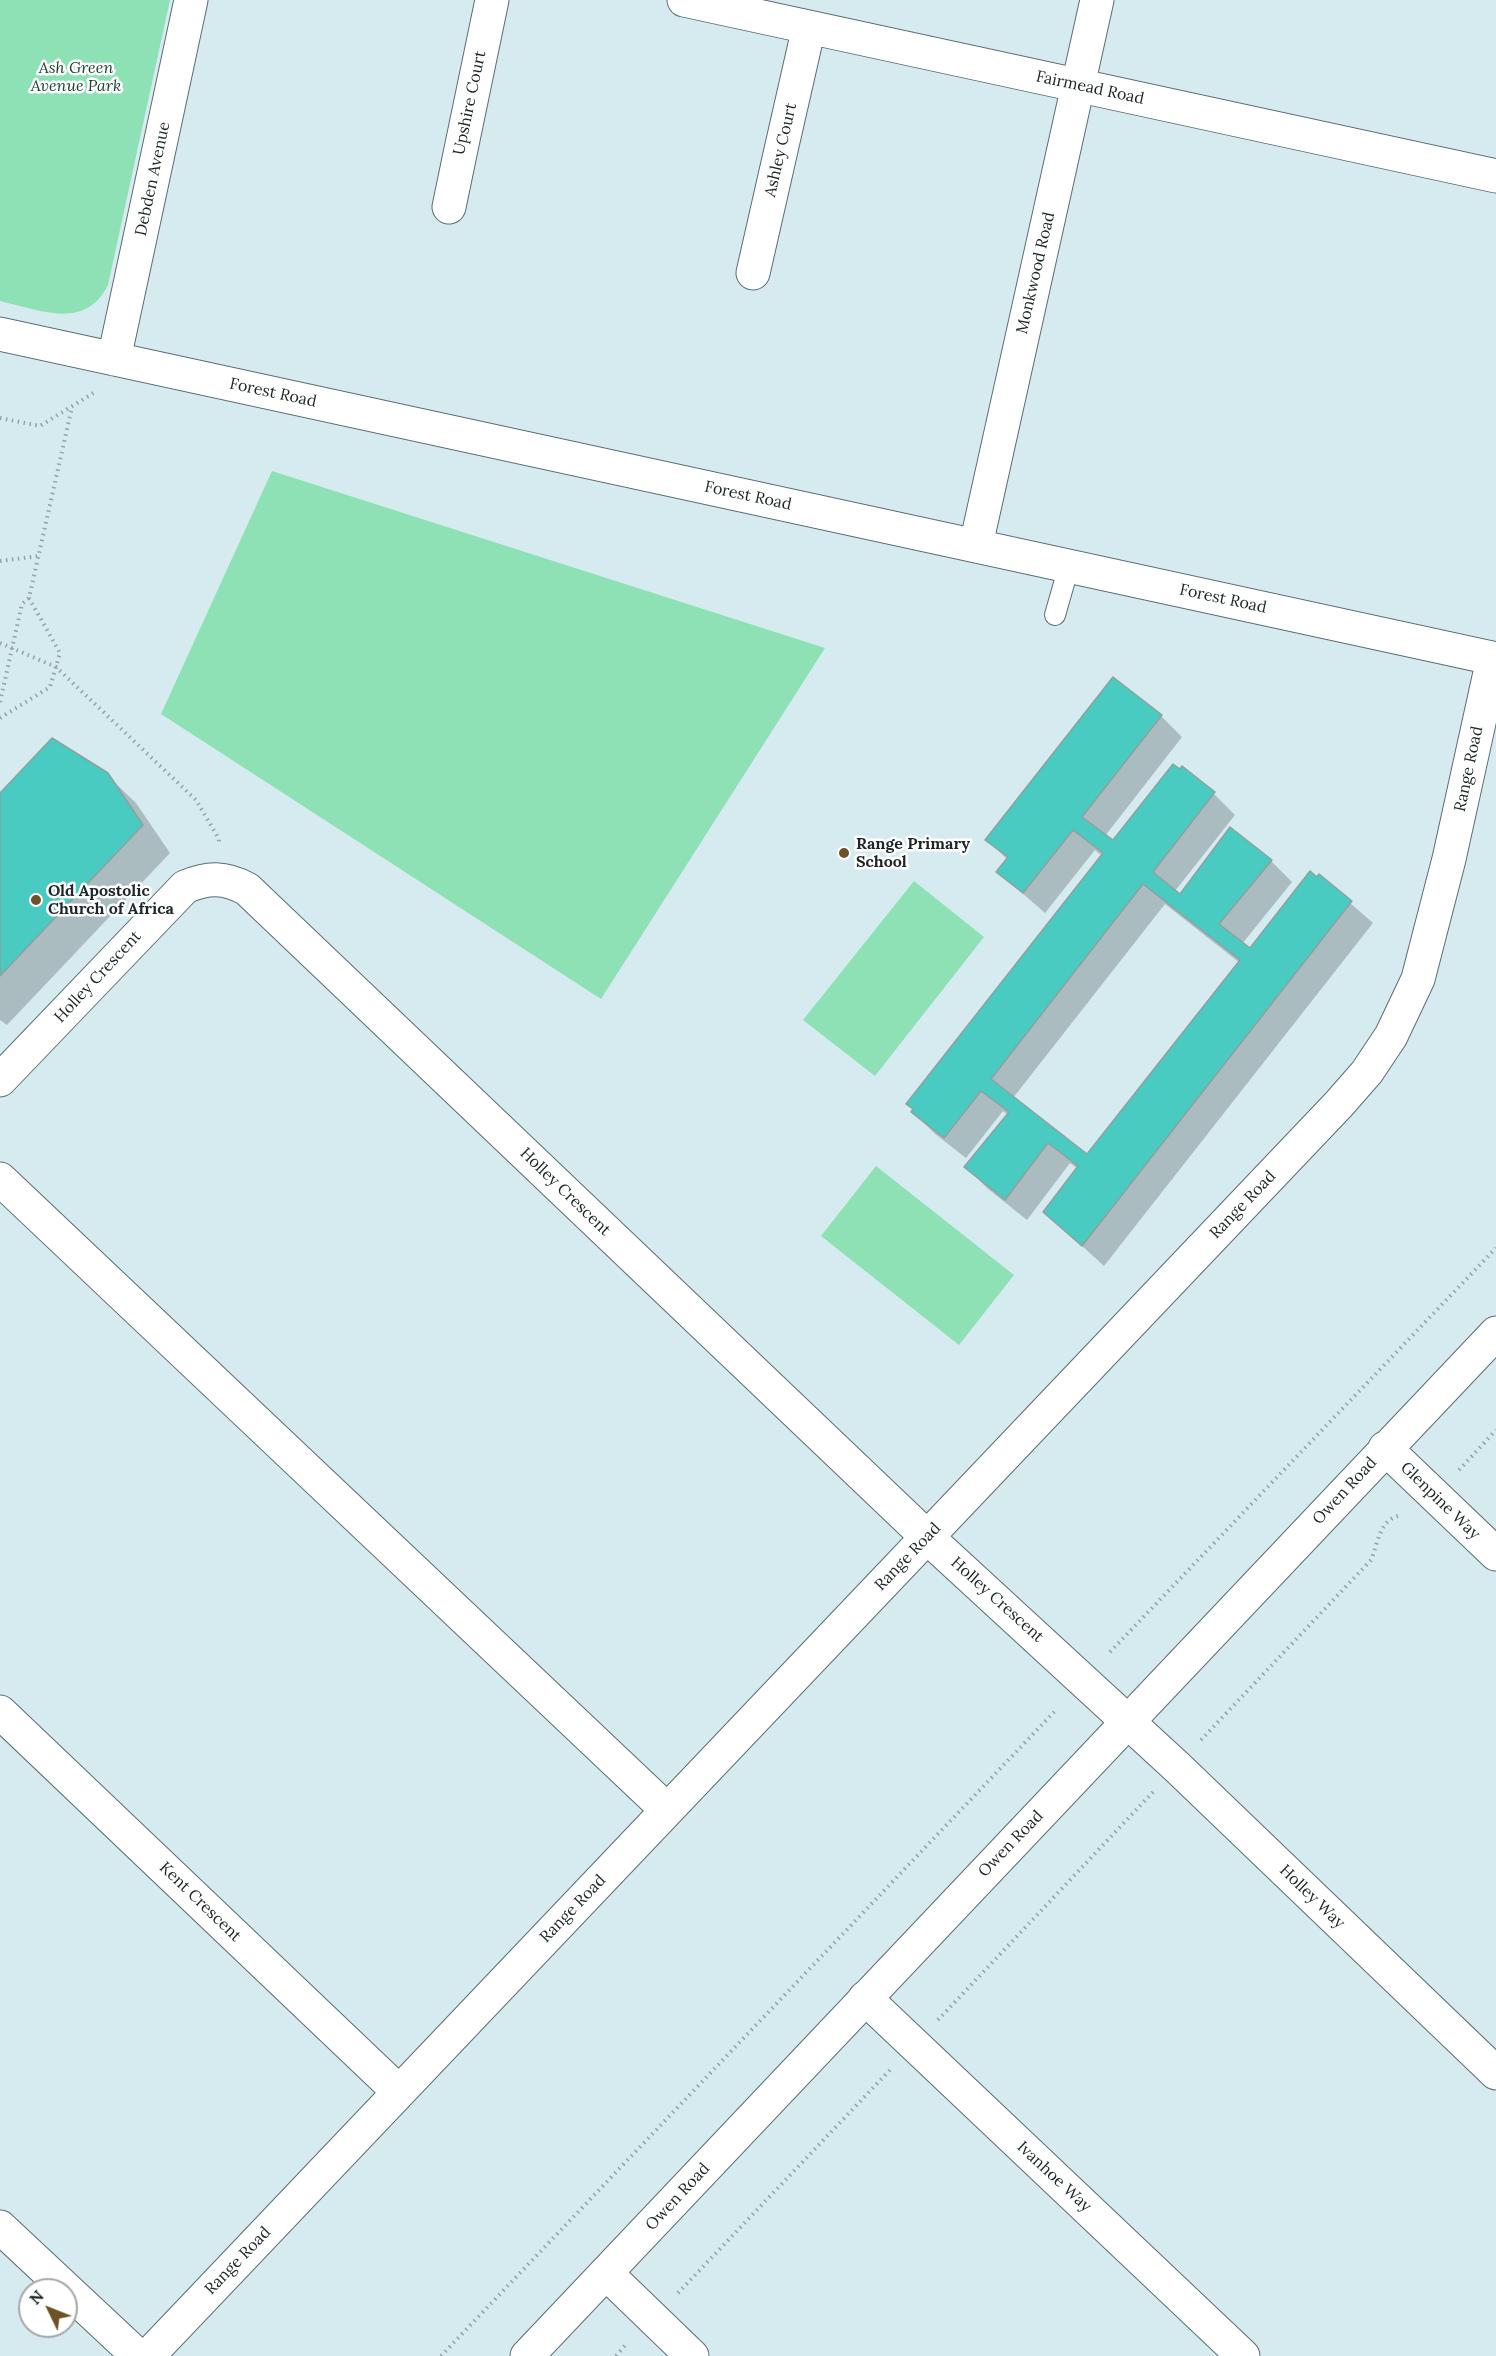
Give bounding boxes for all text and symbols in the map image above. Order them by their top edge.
street label: Upshire Court [450,49,490,157]
park label: Ash Green Avenue Park [31,58,121,96]
street label: Fairmead Road [1034,67,1146,109]
street label: Ashley Court [761,101,801,199]
street label: Debden Avenue [132,120,174,238]
street label: Monkwood Road [1013,210,1059,336]
street label: Forest Road [228,374,318,412]
street label: Forest Road [703,477,793,515]
street label: Forest Road [1178,580,1268,618]
street label: Range Road [1451,725,1487,813]
place label: Range Primary School [856,834,970,872]
marker: Range Primary School [837,846,851,860]
place label: Old Apostolic Church of Africa [48,881,174,919]
marker: Old Apostolic Church of Africa [29,893,43,907]
street label: Holley Crescent [51,927,145,1027]
street label: Holley Crescent [516,1144,614,1240]
street label: Range Road [1206,1167,1280,1243]
street label: Owen Road [1309,1453,1381,1529]
street label: Glenpine Way [1396,1458,1484,1544]
street label: Range Road [871,1519,945,1595]
street label: Holley Crescent [947,1553,1047,1647]
street label: Owen Road [975,1807,1047,1881]
street label: Kent Crescent [155,1858,245,1946]
street label: Holley Way [1275,1861,1349,1933]
street label: Range Road [536,1871,610,1947]
street label: Ivanhoe Way [1013,2138,1095,2216]
street label: Owen Road [642,2159,714,2235]
street label: Range Road [201,2223,275,2299]
north arrow [18,2278,78,2338]
text: N [25,2286,48,2308]

